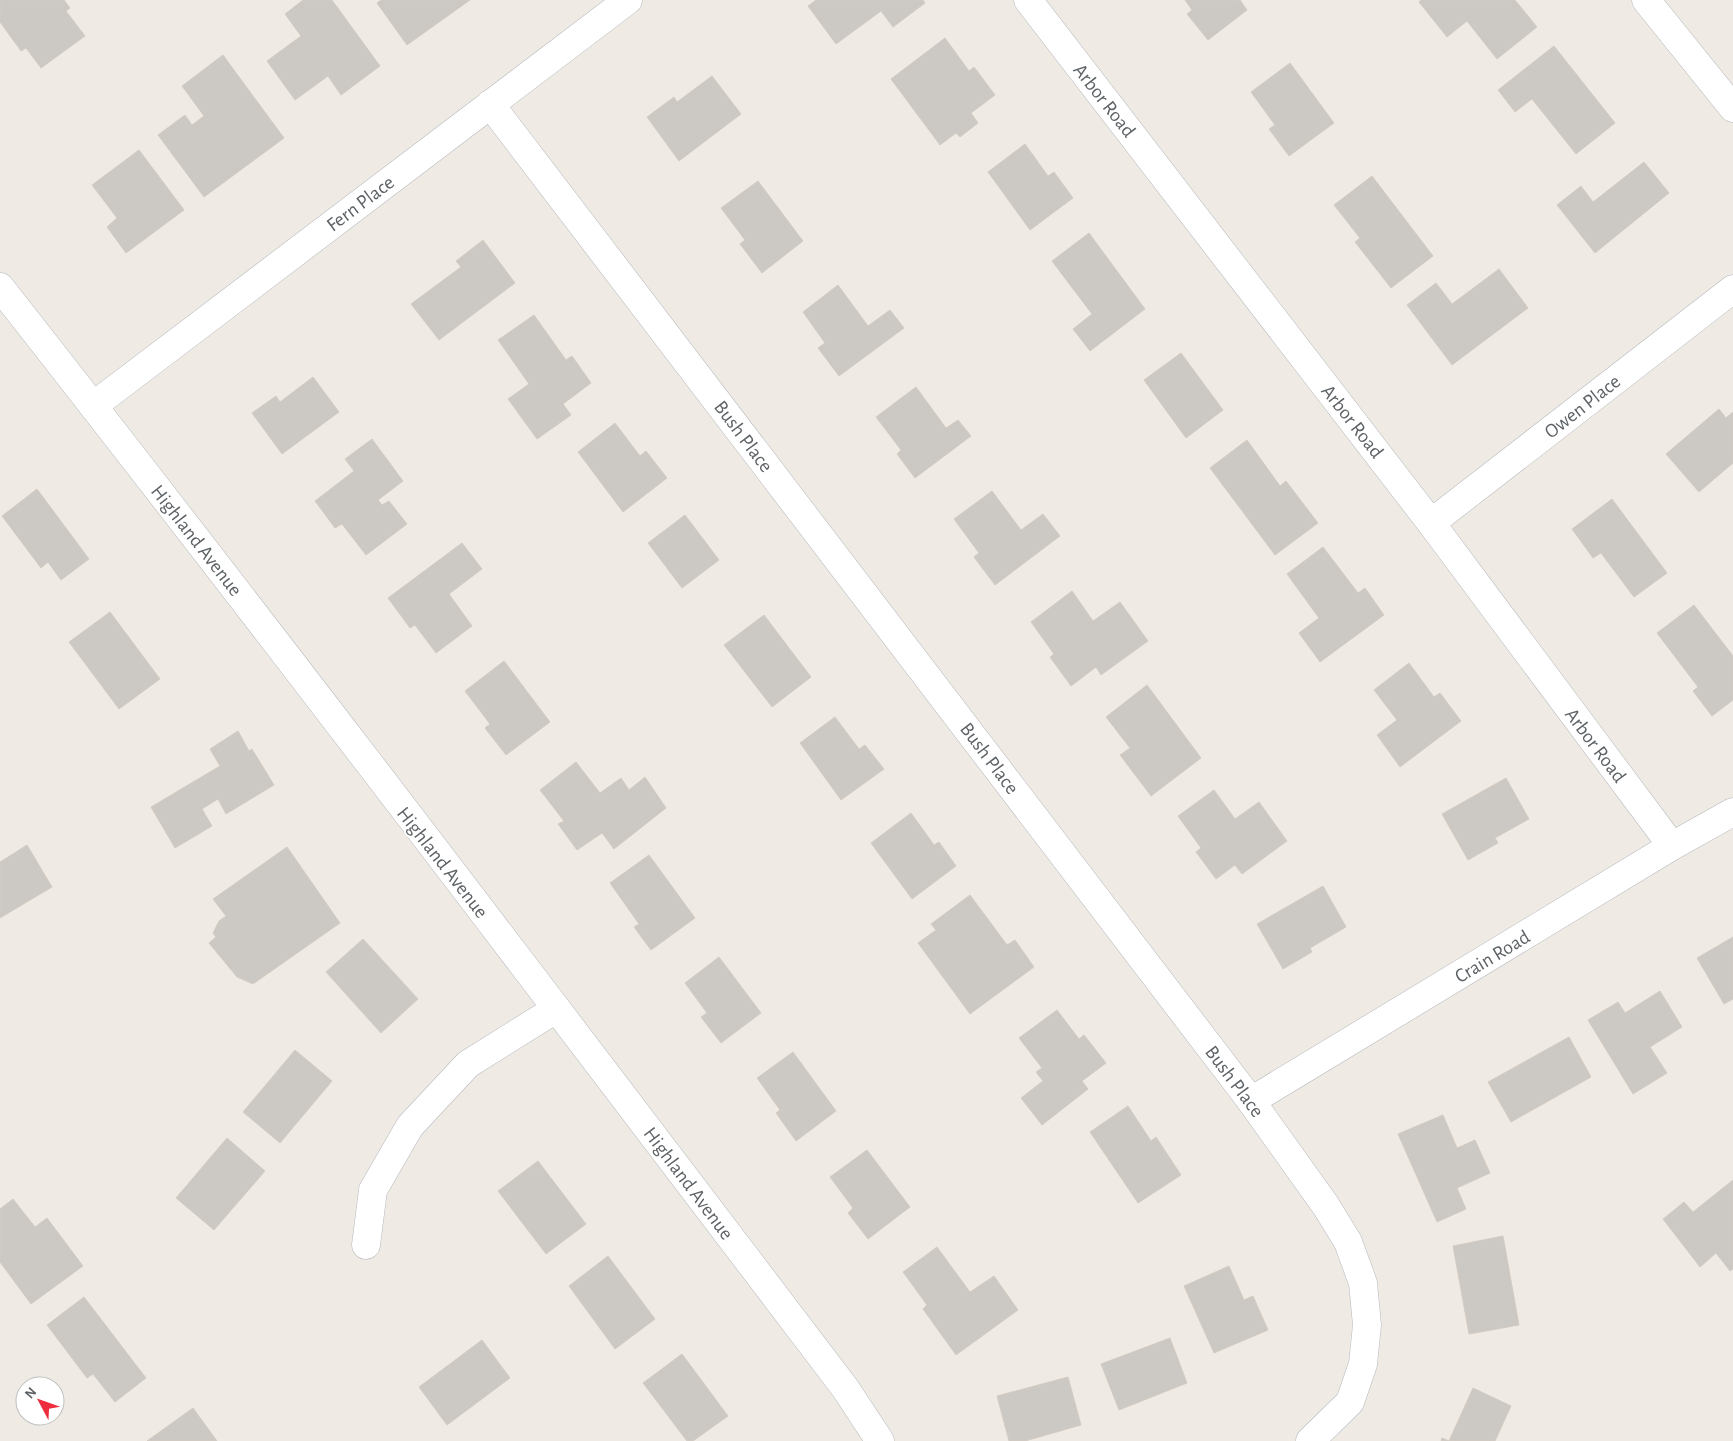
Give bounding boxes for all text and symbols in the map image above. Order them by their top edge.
street label: Arbor Road [1069,60,1139,141]
street label: Fern Place [323,172,398,235]
street label: Owen Place [1541,371,1624,442]
street label: Arbor Road [1317,381,1387,462]
street label: Bush Place [710,397,776,476]
street label: Highland Avenue [147,481,246,600]
street label: Arbor Road [1561,705,1629,786]
street label: Bush Place [956,719,1022,798]
street label: Highland Avenue [393,803,492,922]
street label: Crain Road [1451,927,1534,987]
street label: Bush Place [1201,1042,1267,1121]
street label: Highland Avenue [640,1124,737,1243]
north arrow [15,1376,65,1426]
text: N [22,1385,39,1401]

